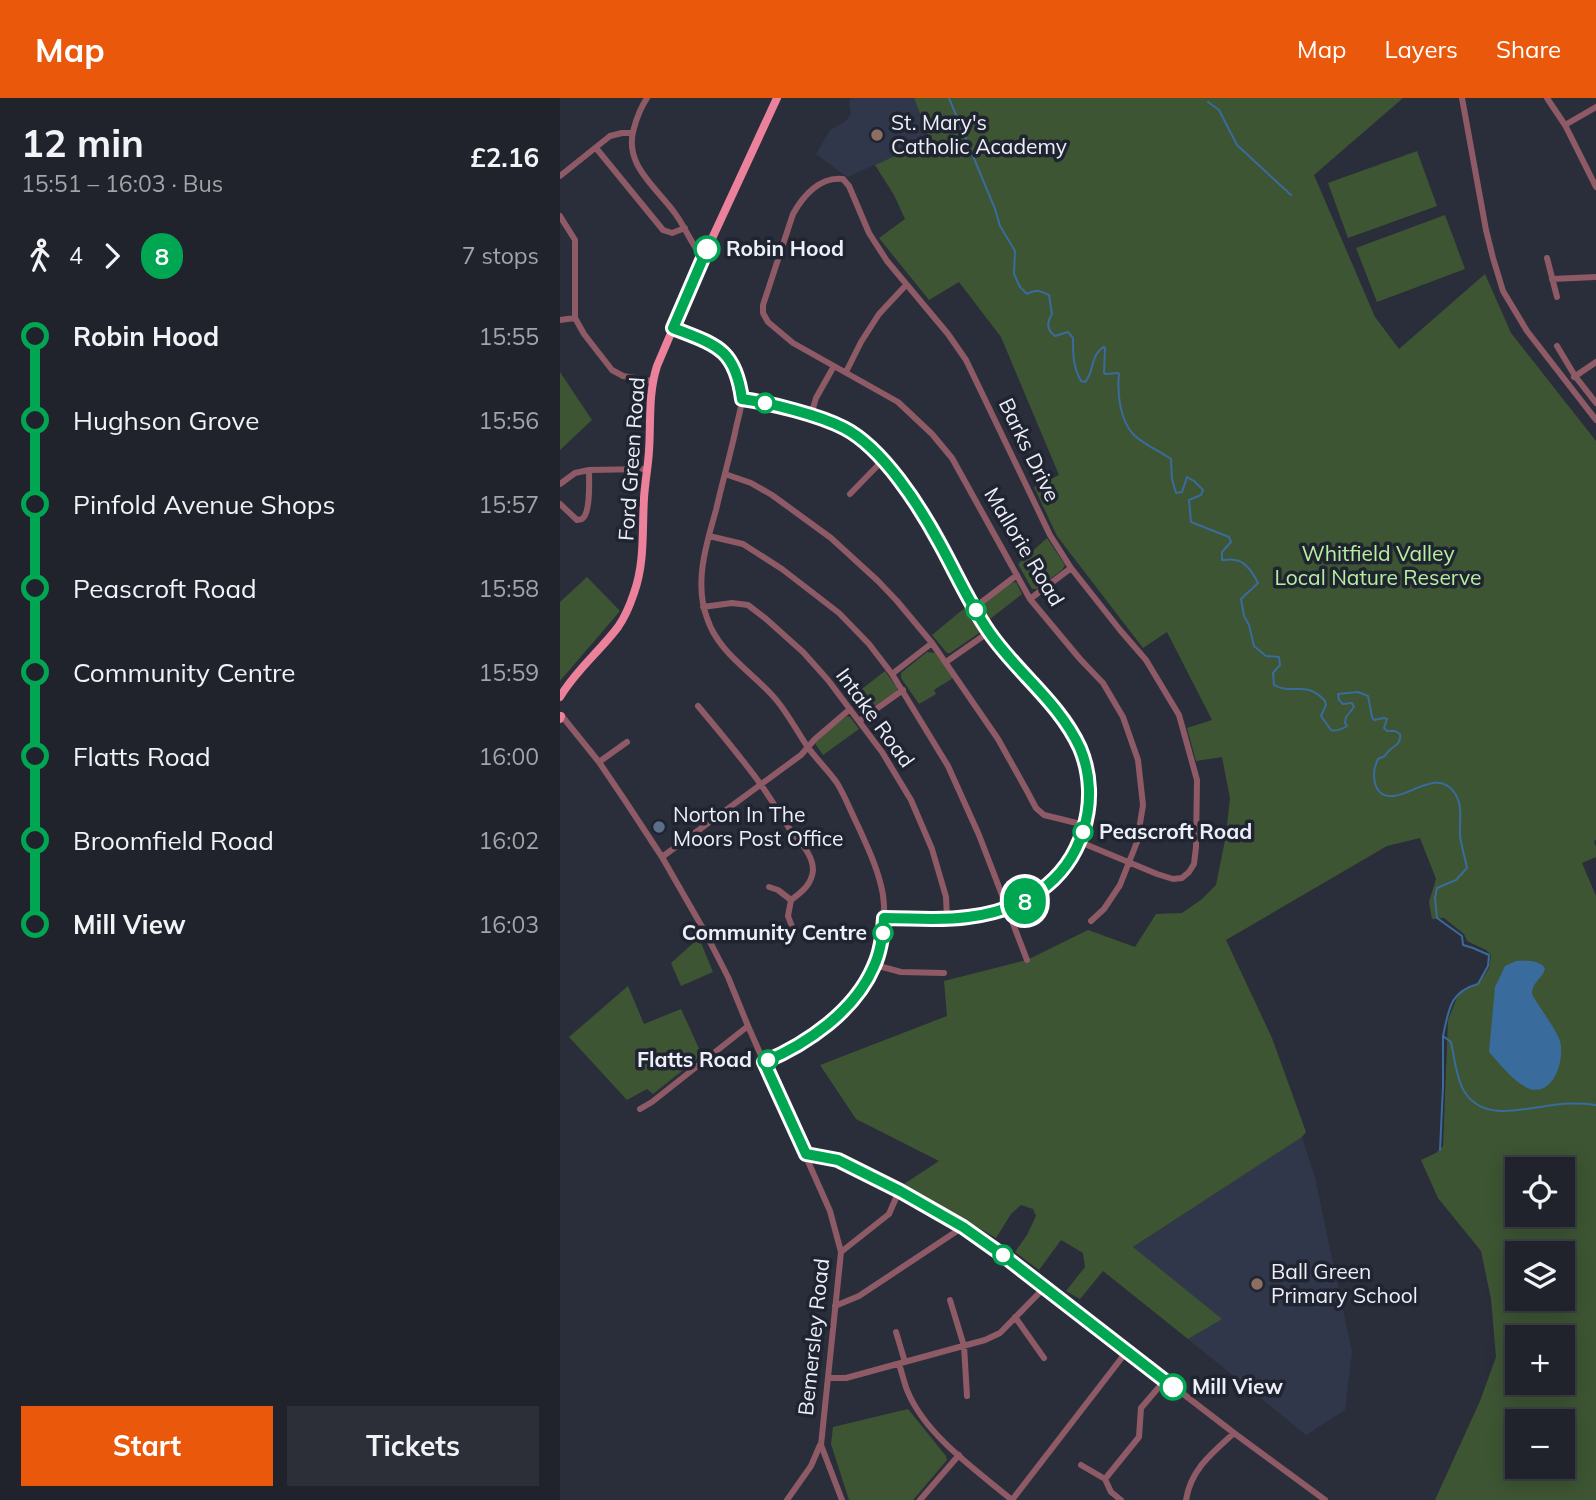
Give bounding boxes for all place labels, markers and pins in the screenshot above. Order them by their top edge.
place label: St. Mary's Catholic Academy [891,109,1067,159]
marker: St. Mary's Catholic Academy [869,127,885,143]
place label: Robin Hood [726,235,844,261]
marker: Robin Hood [694,236,720,262]
unlabelled marker [755,393,775,413]
unlabelled marker [966,600,986,620]
place label: Norton In The Moors Post Office [673,801,843,851]
place label: Peascroft Road [1099,818,1252,844]
marker: Norton In The Moors Post Office [651,819,667,835]
marker: Peascroft Road [1073,822,1093,842]
place label: Community Centre [682,919,867,945]
marker: Community Centre [873,923,893,943]
place label: Flatts Road [637,1046,752,1072]
marker: Flatts Road [758,1050,778,1070]
unlabelled marker [993,1245,1013,1265]
place label: Ball Green Primary School [1271,1258,1418,1308]
marker: Ball Green Primary School [1249,1276,1265,1292]
place label: Mill View [1192,1373,1283,1399]
marker: Mill View [1160,1374,1186,1400]

